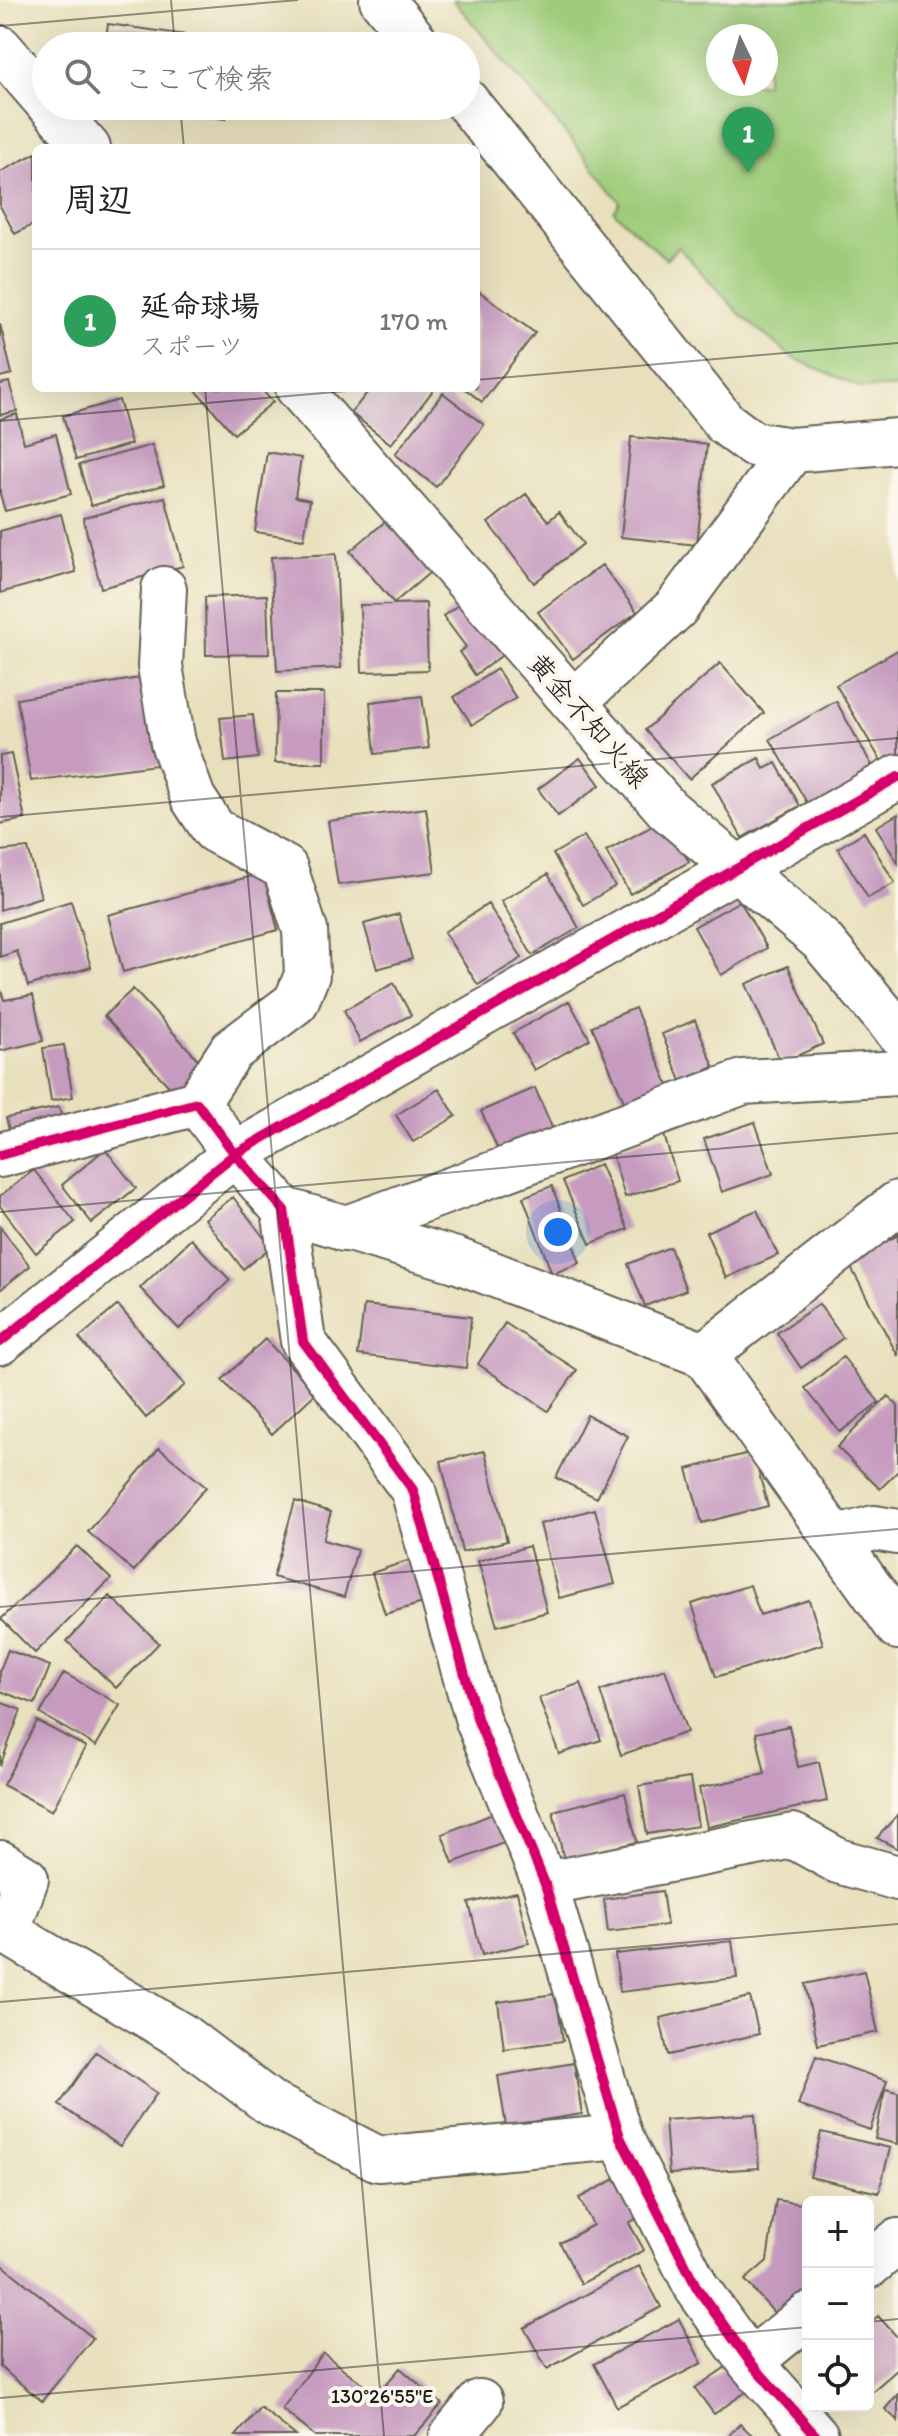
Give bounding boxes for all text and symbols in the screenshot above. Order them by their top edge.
north arrow [706,24,778,96]
search box [32,32,480,120]
icon: search [60,54,104,98]
text: ここで検索 [124,60,274,97]
pin: 1 [722,107,774,173]
text: 周辺 [64,179,132,220]
text: 延命球場 [140,287,260,324]
text: 1 [84,305,96,337]
text: 170 m [379,305,448,337]
text: スポーツ [140,330,243,362]
street label: 黄金不知火線 [521,645,657,795]
your location [538,1212,578,1252]
map controls [802,2196,874,2412]
button: + [802,2196,874,2268]
button: − [802,2268,874,2340]
button: locate [802,2340,874,2412]
text: 130°26'55"E [331,2384,433,2408]

